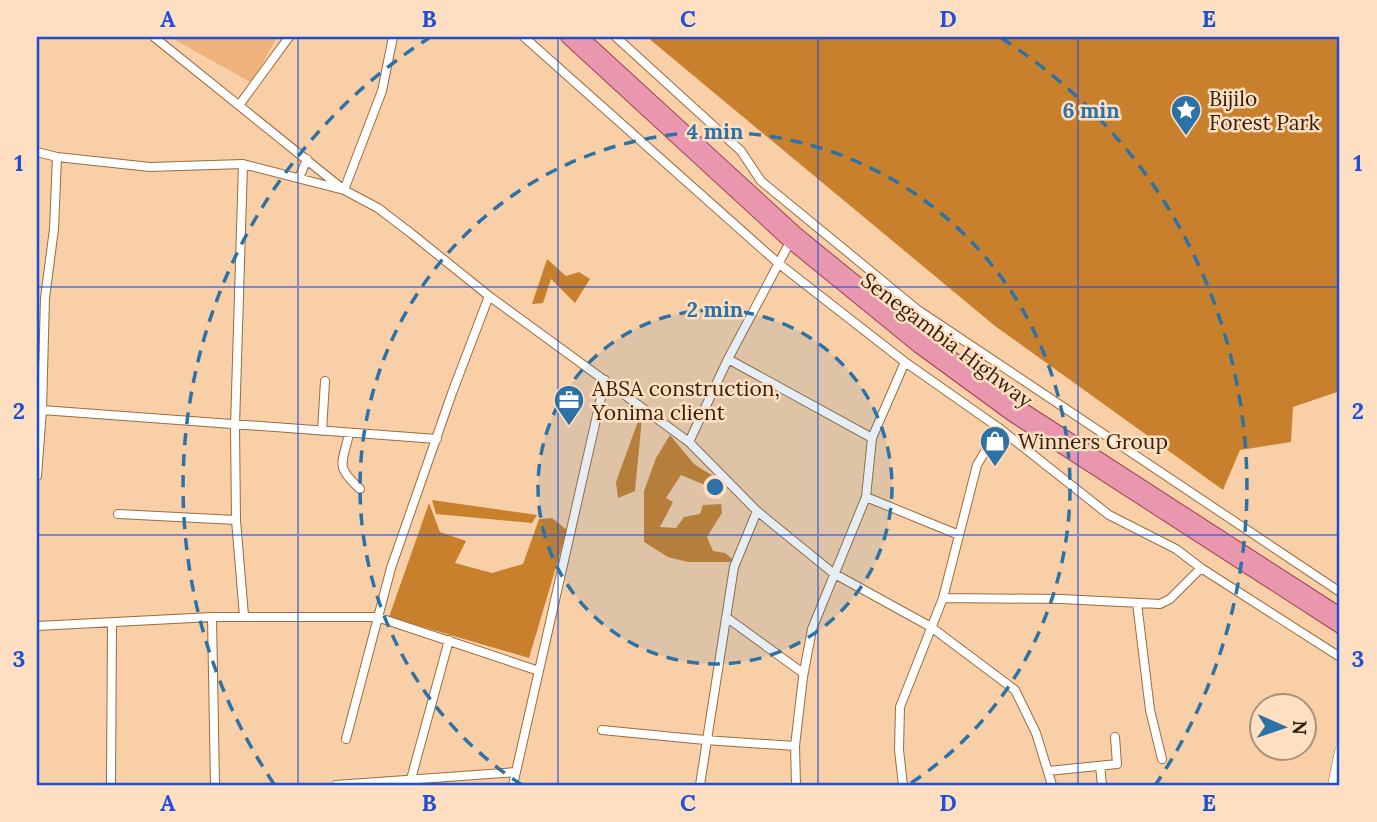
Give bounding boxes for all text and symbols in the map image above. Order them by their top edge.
text: A [160,4,176,33]
text: B [421,4,437,33]
text: C [680,4,696,33]
text: D [939,4,957,33]
text: E [1202,4,1216,33]
place label: Bijilo Forest Park [1209,85,1321,136]
place icon: Bijilo Forest Park [1169,93,1203,137]
text: 6 min [1062,97,1120,124]
text: 4 min [687,118,743,145]
text: 1 [14,148,24,177]
text: 1 [1353,148,1363,177]
street label: Senegambia Highway [856,267,1038,413]
text: 2 min [687,296,743,323]
place label: ABSA construction, Yonima client [591,375,780,426]
office icon: ABSA construction, Yonima client [552,383,586,427]
text: 2 [13,396,25,425]
text: 2 [1352,396,1364,425]
shop icon: Winners Group [978,424,1012,468]
place label: Winners Group [1018,428,1168,455]
centre of rings [703,475,727,499]
text: 3 [13,644,25,673]
text: 3 [1352,644,1364,673]
north arrow [1248,692,1318,762]
text: N [1288,720,1312,736]
text: A [160,788,176,817]
text: B [421,788,437,817]
text: C [680,788,696,817]
text: D [939,788,957,817]
text: E [1202,788,1216,817]

